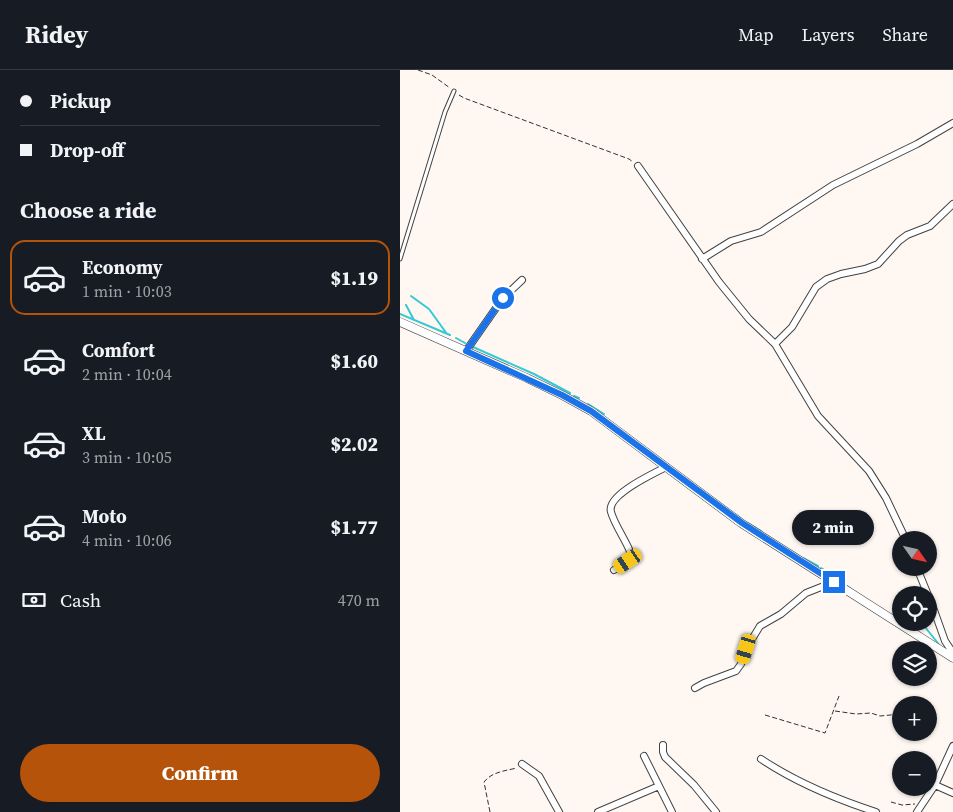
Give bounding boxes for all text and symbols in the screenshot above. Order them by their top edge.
text: Ridey [25,18,88,51]
text: Map [738,22,773,47]
text: Layers [801,22,854,47]
text: Share [882,22,928,47]
text: Pickup [50,88,111,114]
text: Drop-off [50,137,124,163]
text: Choose a ride [20,195,157,225]
text: Economy [82,254,163,280]
icon: car [22,255,67,300]
text: $1.19 [330,265,378,291]
text: 1 min · 10:03 [82,280,172,302]
route start [492,287,514,309]
text: Comfort [82,337,155,363]
icon: car [22,338,67,383]
text: $1.60 [330,348,378,374]
text: 2 min · 10:04 [82,363,172,385]
text: XL [82,420,105,446]
icon: car [22,421,67,466]
text: $2.02 [330,431,378,457]
text: 3 min · 10:05 [82,446,172,468]
text: Moto [82,503,127,529]
icon: car [22,504,67,549]
callout: 2 min [793,510,875,544]
text: $1.77 [330,514,378,540]
text: 2 min [812,516,854,538]
text: 4 min · 10:06 [82,529,172,551]
north arrow [892,531,938,576]
map controls [892,531,937,796]
car [611,546,644,576]
route end [823,571,845,593]
icon: cash [20,586,48,614]
button: locate [892,586,937,631]
text: Cash [60,587,101,613]
text: 470 m [338,589,380,611]
car [734,632,757,666]
button: layers [892,641,937,686]
button: + [892,696,937,741]
button: Confirm [20,744,380,802]
button: − [892,751,937,796]

